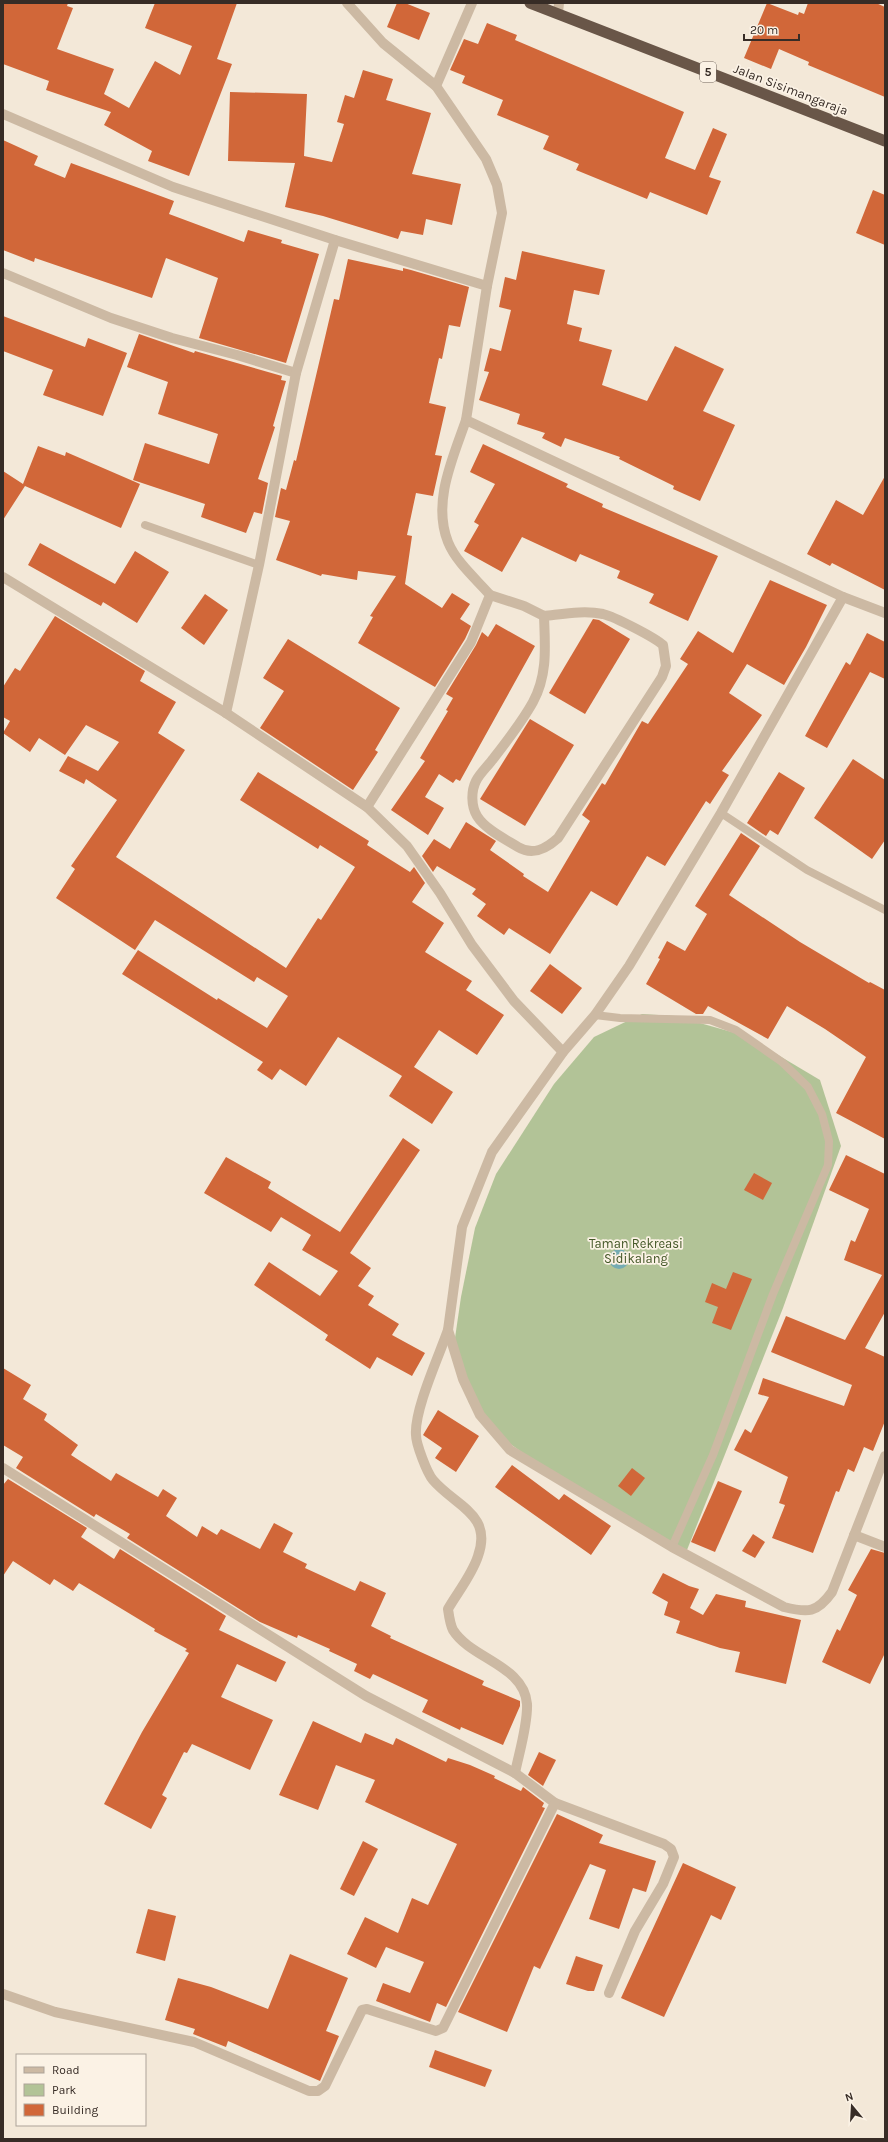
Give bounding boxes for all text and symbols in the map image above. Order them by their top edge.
scale bar [744,16,799,42]
text: 20 m [750,23,778,37]
street label: Jalan Sisimangaraja [731,61,850,118]
road number: 5 [700,62,716,82]
park label: Taman Rekreasi Sidikalang [589,1236,683,1266]
legend [16,2054,146,2126]
text: Road [52,2063,80,2077]
text: Park [52,2083,77,2097]
north arrow [832,2086,872,2126]
text: N [843,2090,855,2104]
text: Building [52,2103,99,2117]

